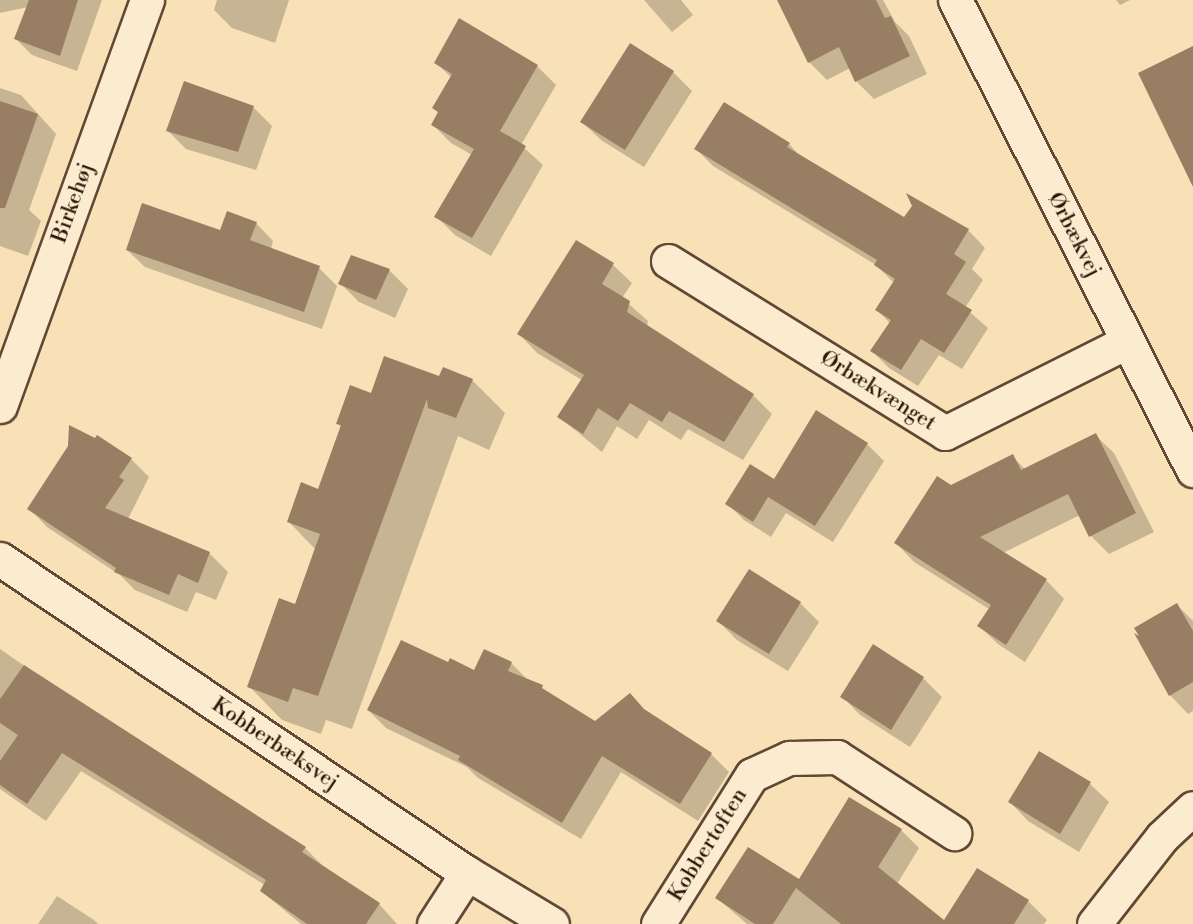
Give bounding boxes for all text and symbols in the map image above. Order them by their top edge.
street label: Birkehøj [47,160,99,246]
street label: Ørbækvej [1042,189,1106,281]
street label: Ørbækvænget [816,346,940,436]
street label: Kobberbæksvej [207,692,343,796]
street label: Kobbertoften [663,784,753,906]

